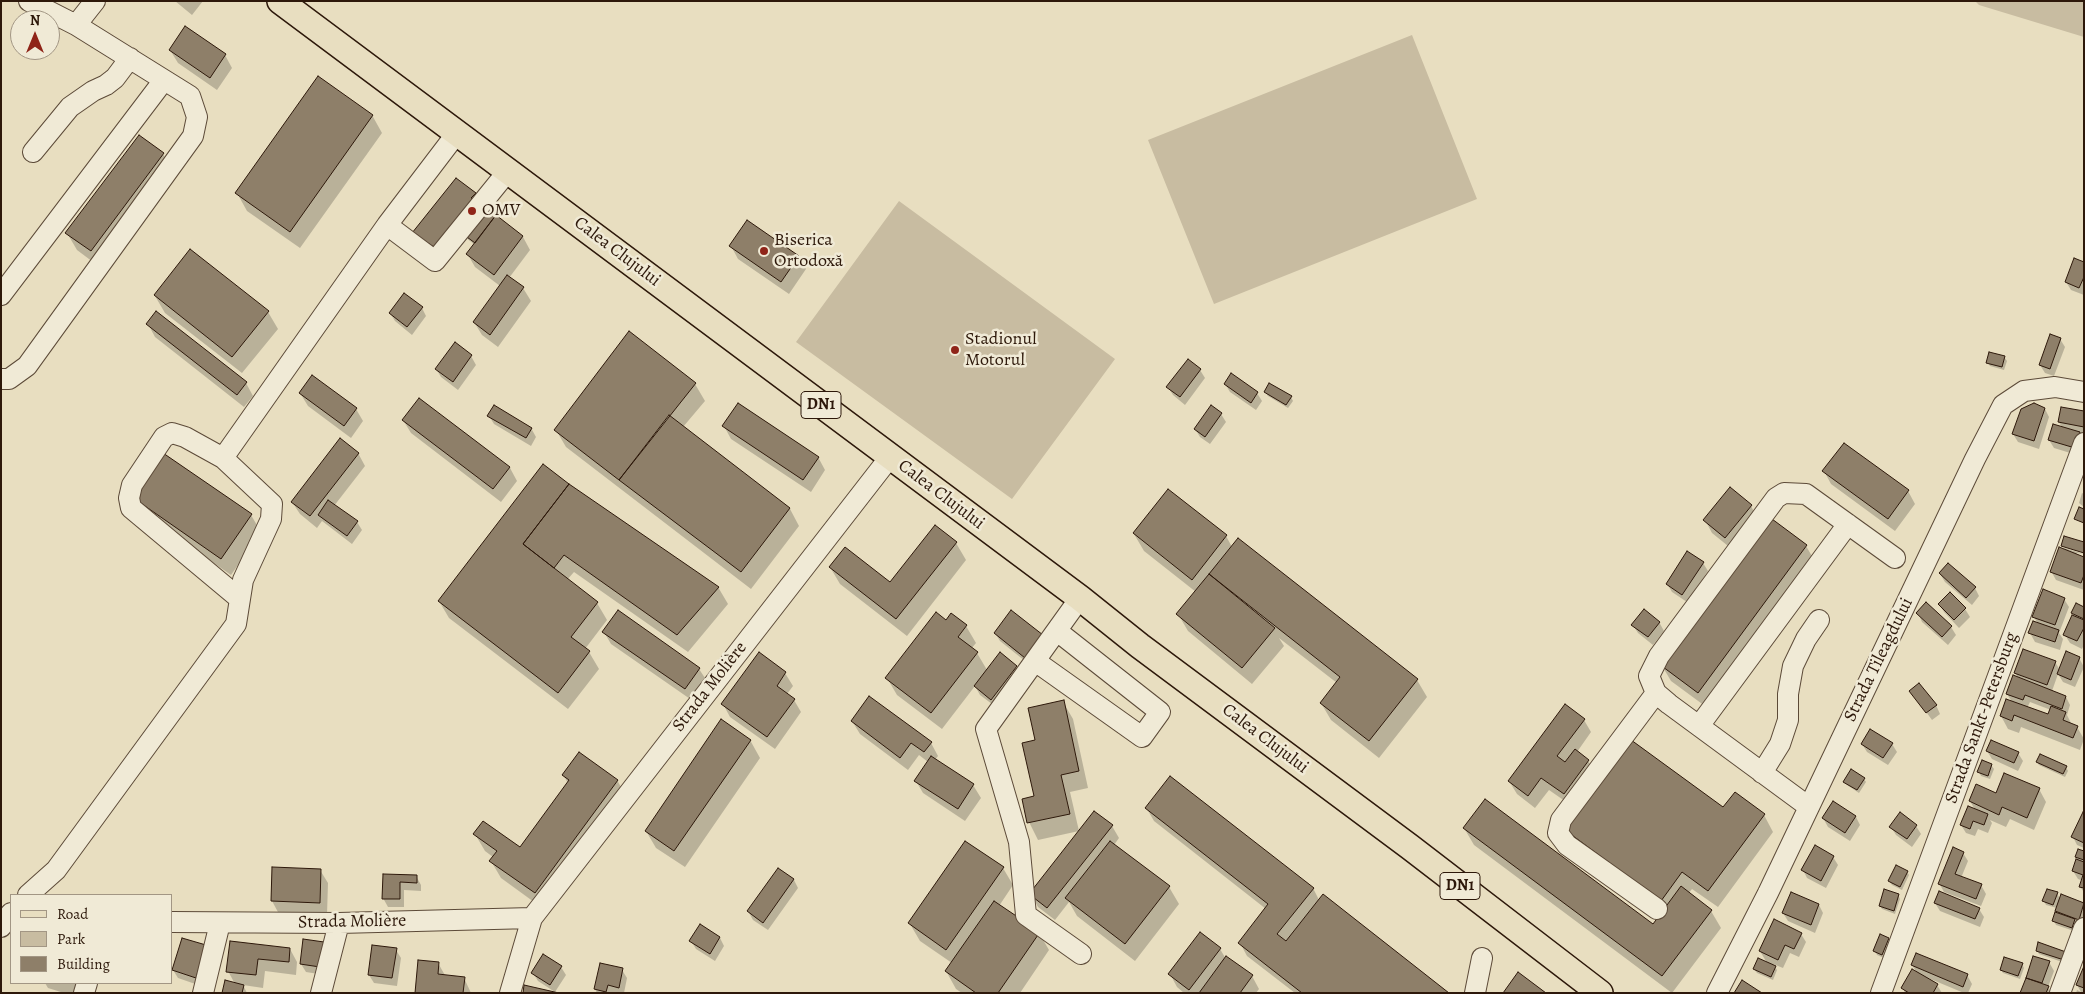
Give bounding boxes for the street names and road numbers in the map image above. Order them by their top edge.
street label: Calea Clujului [569,212,665,292]
road number: DN1 [801,392,841,418]
street label: Calea Clujului [893,455,989,535]
street label: Strada Tileagdului [1840,595,1918,725]
street label: Strada Sankt-Petersburg [1941,629,2023,807]
street label: Strada Molière [668,638,752,736]
street label: Calea Clujului [1217,699,1313,779]
road number: DN1 [1440,872,1480,899]
street label: Strada Molière [298,910,406,934]

